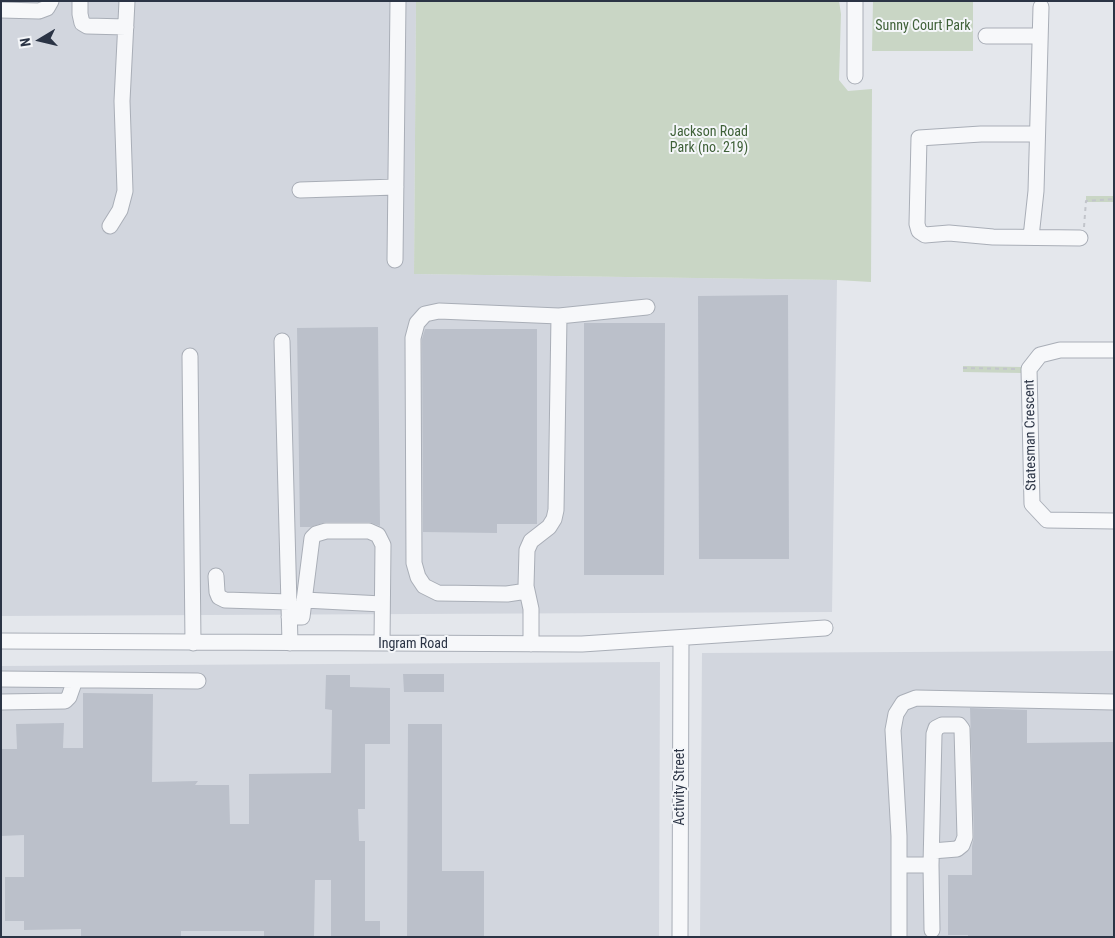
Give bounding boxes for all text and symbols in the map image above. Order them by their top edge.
north arrow [15,15,65,65]
park label: Sunny Court Park [875,18,971,34]
text: N [17,37,34,48]
park label: Jackson Road Park (no. 219) [670,124,748,156]
street label: Statesman Crescent [1022,379,1040,491]
street label: Ingram Road [378,636,448,652]
street label: Activity Street [672,748,688,826]

